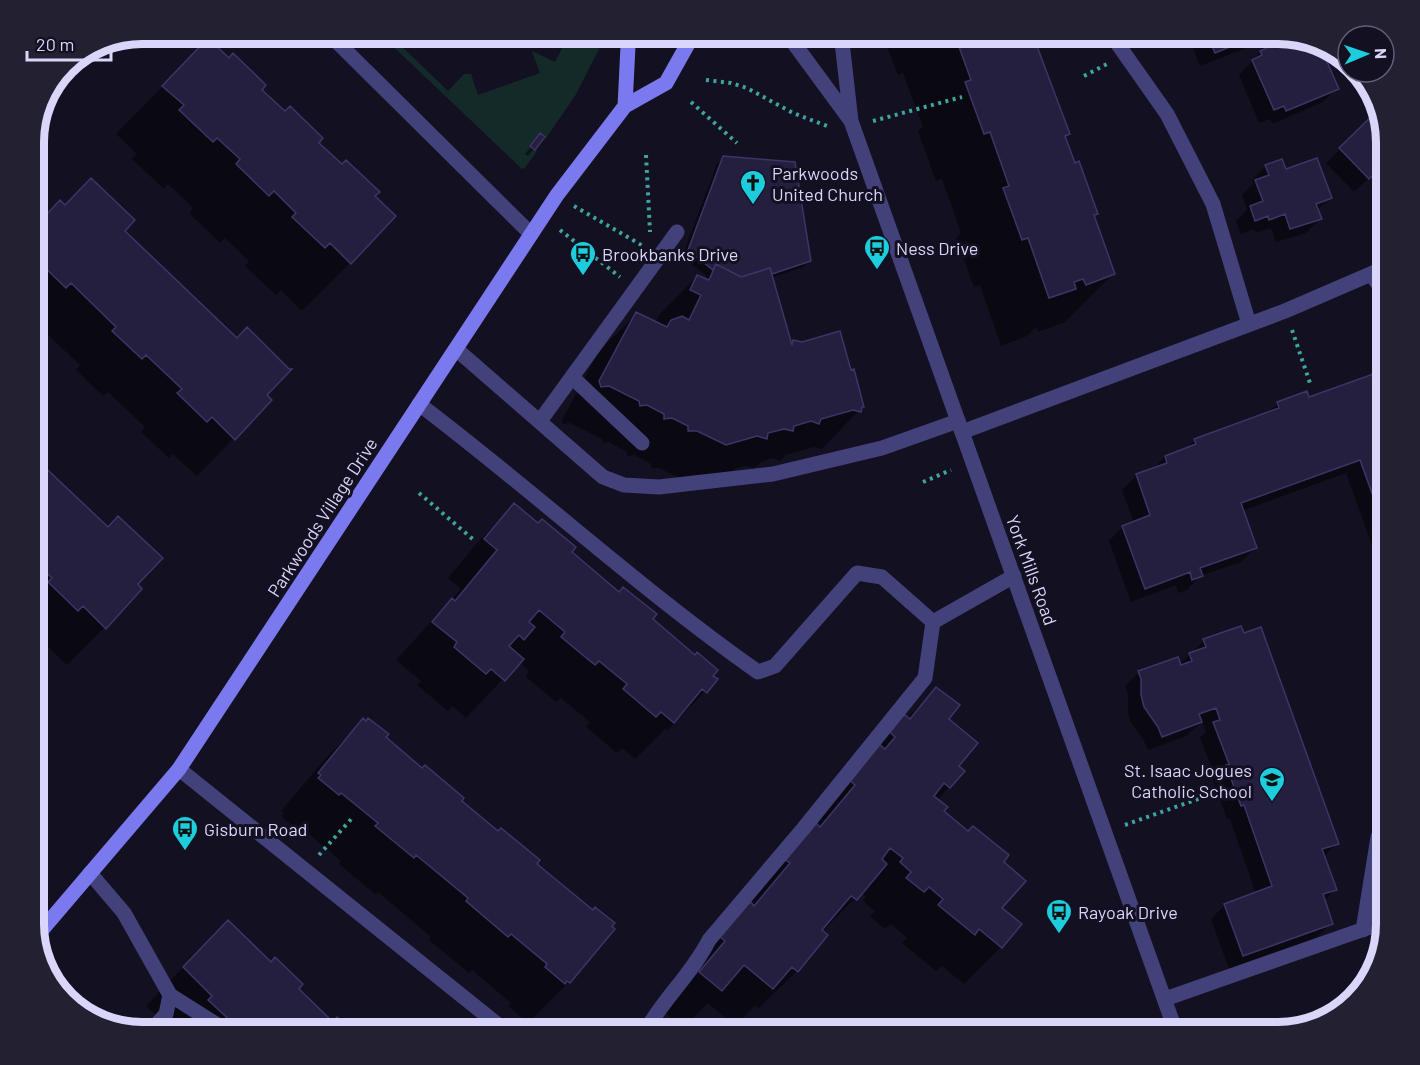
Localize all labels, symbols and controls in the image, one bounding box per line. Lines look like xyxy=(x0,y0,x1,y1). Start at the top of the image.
scale bar xyxy=(27,24,111,62)
north arrow xyxy=(1336,24,1396,84)
text: 20 m xyxy=(36,33,74,55)
text: N xyxy=(1372,48,1391,59)
place label: Parkwoods United Church xyxy=(772,162,883,205)
church icon: Parkwoods United Church xyxy=(738,168,768,206)
bus stop icon: Ness Drive xyxy=(862,233,892,271)
place label: Ness Drive xyxy=(896,237,978,259)
bus stop icon: Brookbanks Drive xyxy=(568,239,598,277)
place label: Brookbanks Drive xyxy=(602,243,738,265)
street label: Parkwoods Village Drive xyxy=(262,433,382,601)
street label: York Mills Road xyxy=(1002,512,1062,628)
place label: St. Isaac Jogues Catholic School xyxy=(1124,759,1252,802)
school or university icon: St. Isaac Jogues Catholic School xyxy=(1257,765,1287,803)
bus stop icon: Gisburn Road xyxy=(170,814,200,852)
place label: Gisburn Road xyxy=(204,818,307,840)
bus stop icon: Rayoak Drive xyxy=(1044,897,1074,935)
place label: Rayoak Drive xyxy=(1078,901,1178,923)

